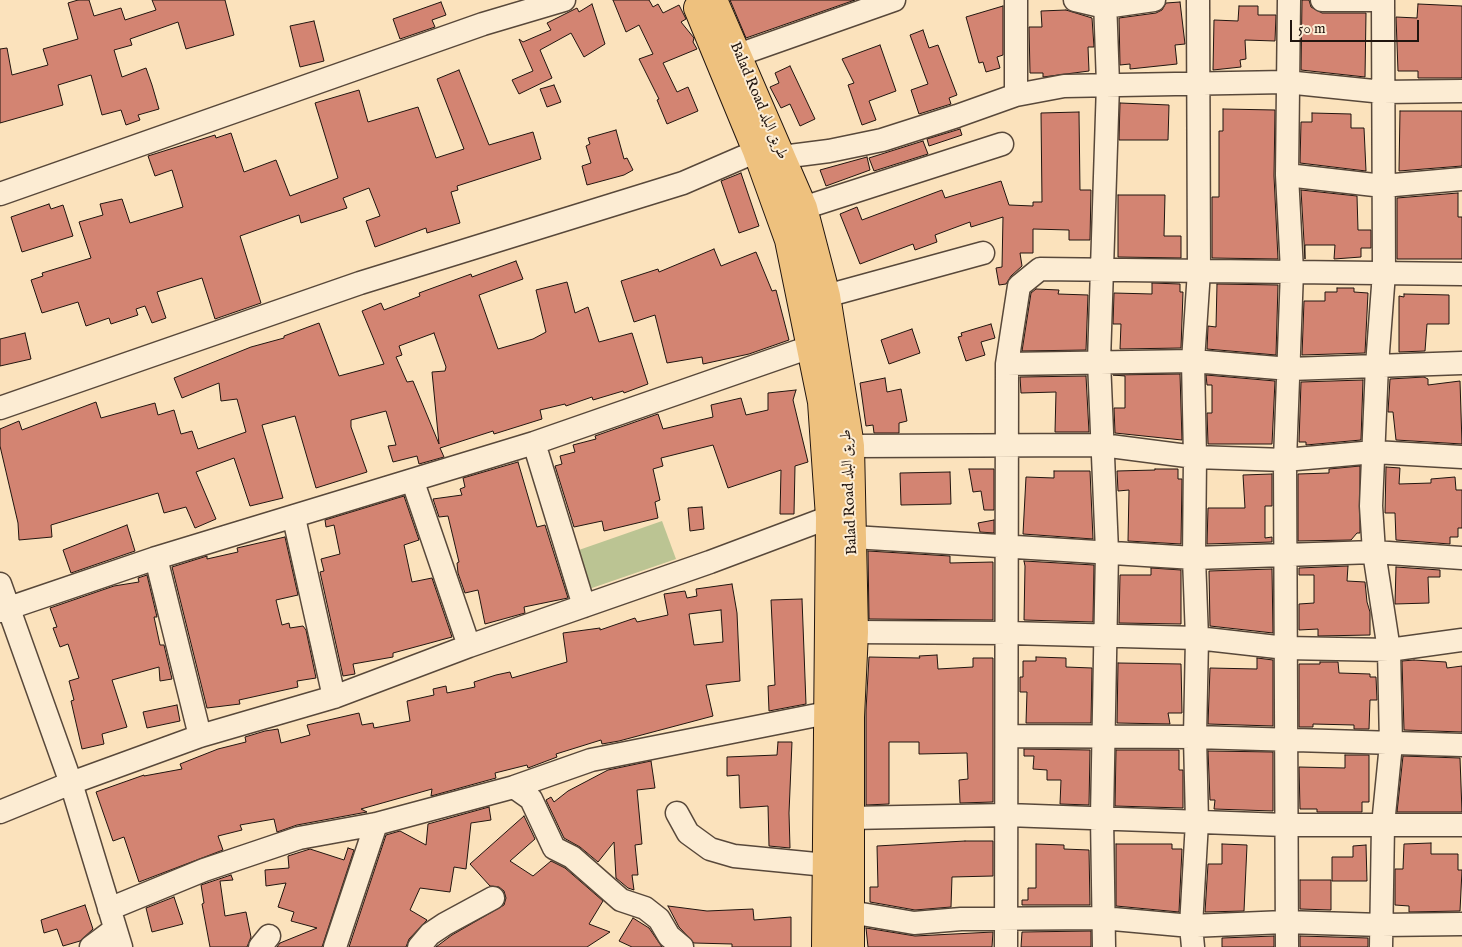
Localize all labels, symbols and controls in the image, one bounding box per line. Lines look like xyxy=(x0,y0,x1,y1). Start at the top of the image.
scale bar xyxy=(1292,10,1421,42)
text: 50 m xyxy=(1298,19,1326,38)
street label: Balad Road طريق البلد xyxy=(725,40,791,162)
street label: Balad Road طريق البلد xyxy=(838,429,862,555)

